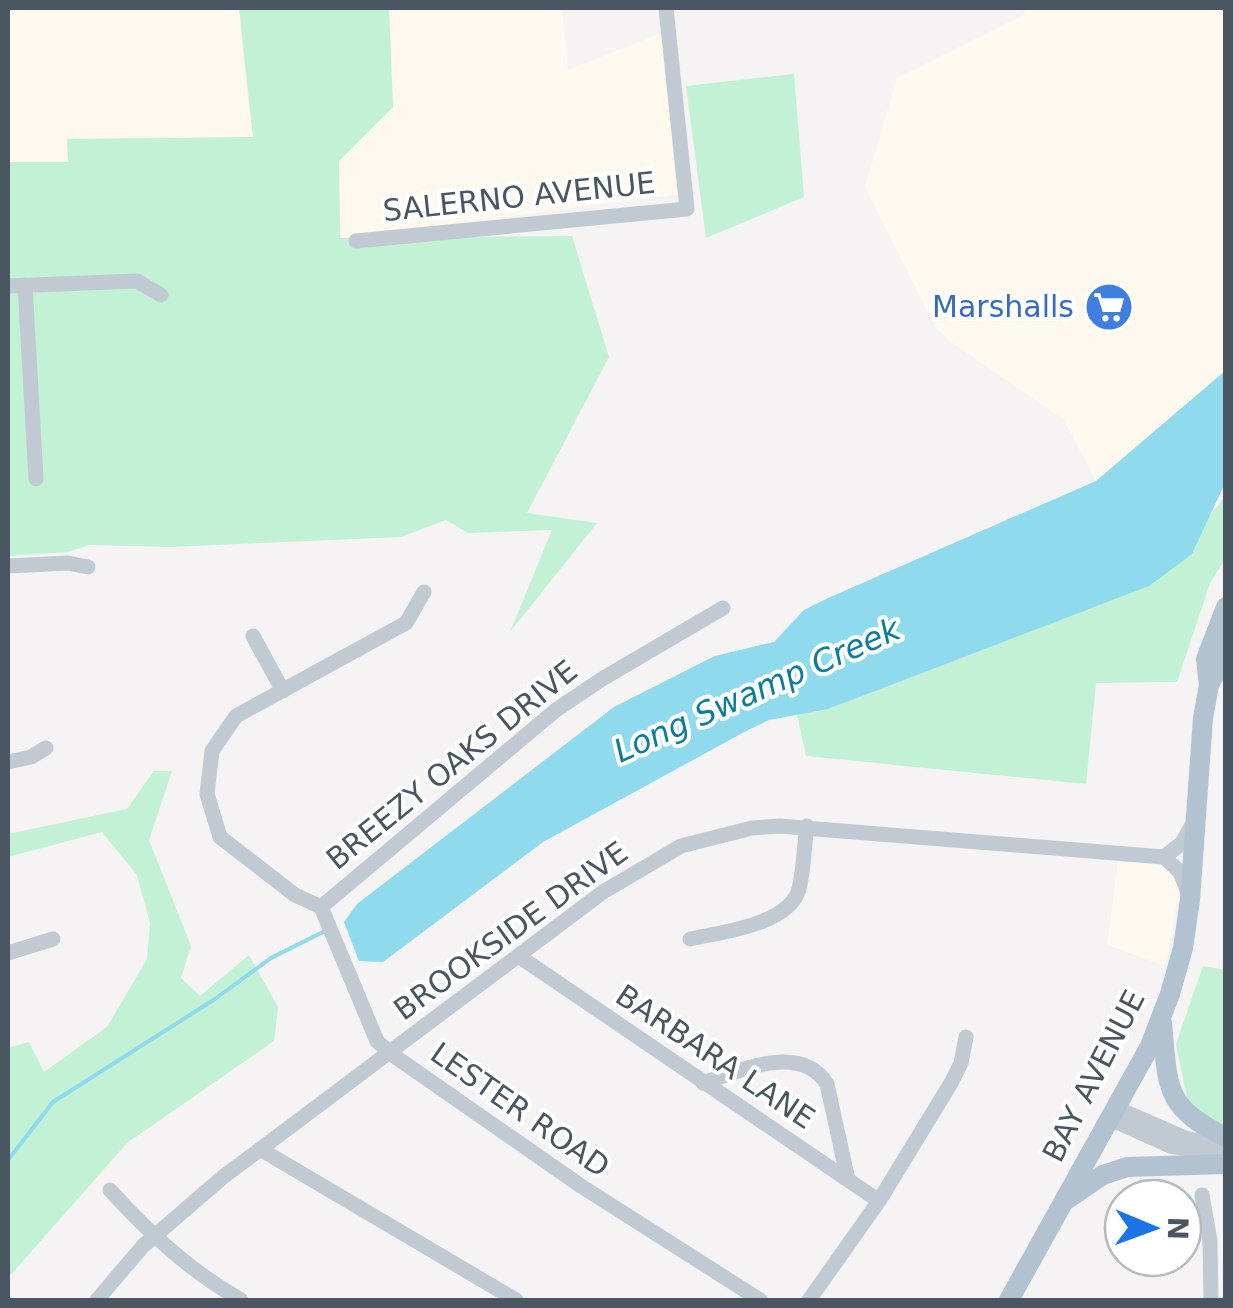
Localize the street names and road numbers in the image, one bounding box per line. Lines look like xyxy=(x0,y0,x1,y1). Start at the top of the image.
street label: SALERNO AVENUE xyxy=(381,165,657,228)
street label: BREEZY OAKS DRIVE xyxy=(319,653,584,876)
street label: BROOKSIDE DRIVE xyxy=(387,834,634,1027)
street label: BARBARA LANE xyxy=(609,977,821,1136)
street label: BAY AVENUE xyxy=(1035,984,1152,1168)
street label: LESTER ROAD xyxy=(424,1035,616,1184)

